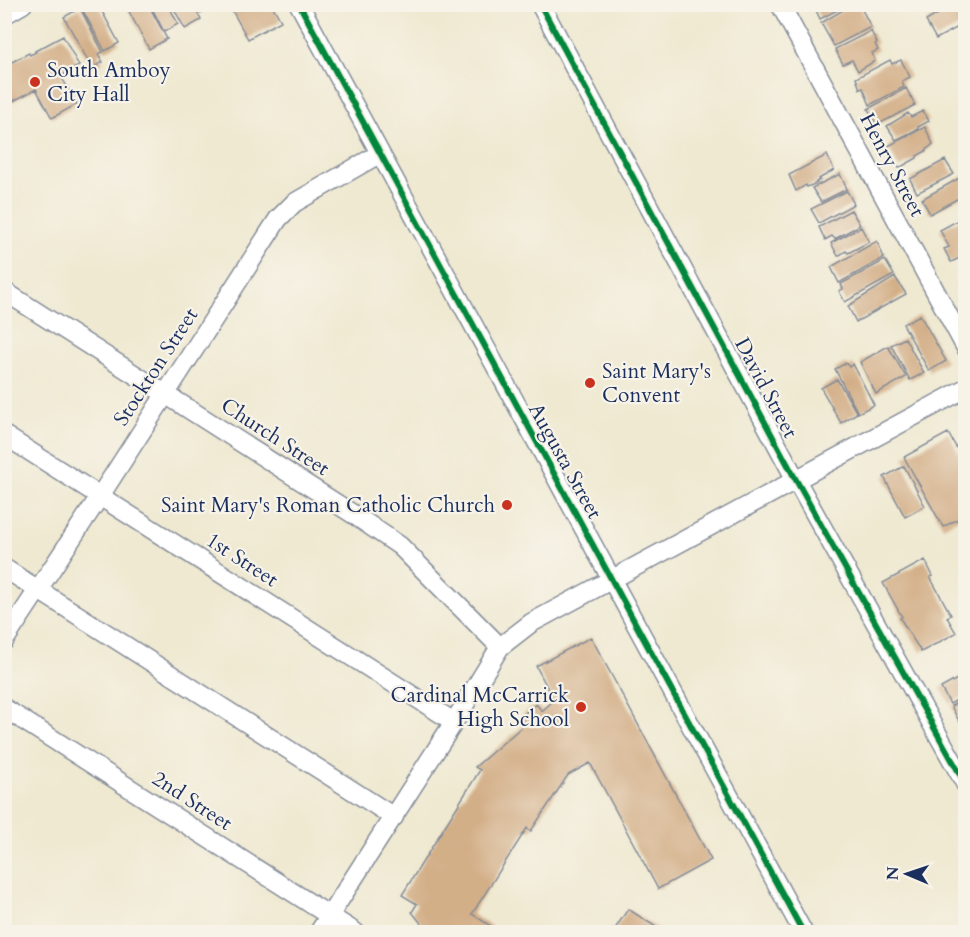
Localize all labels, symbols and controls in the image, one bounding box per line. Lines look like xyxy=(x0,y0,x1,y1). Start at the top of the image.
place label: South Amboy City Hall xyxy=(47,56,171,109)
marker: South Amboy City Hall xyxy=(28,75,42,89)
street label: Henry Street xyxy=(852,108,932,222)
street label: Stockton Street xyxy=(107,302,205,432)
street label: David Street xyxy=(727,333,805,444)
place label: Saint Mary's Convent xyxy=(602,357,711,410)
marker: Saint Mary's Convent xyxy=(583,376,597,390)
street label: Church Street xyxy=(215,391,335,483)
street label: Augusta Street xyxy=(521,398,609,525)
place label: Saint Mary's Roman Catholic Church xyxy=(161,491,495,520)
marker: Saint Mary's Roman Catholic Church xyxy=(500,498,514,512)
street label: 1st Street xyxy=(200,526,284,594)
place label: Cardinal McCarrick High School xyxy=(391,681,570,734)
marker: Cardinal McCarrick High School xyxy=(574,700,588,714)
street label: 2nd Street xyxy=(146,764,238,838)
north arrow xyxy=(877,844,937,904)
text: N xyxy=(882,866,904,881)

